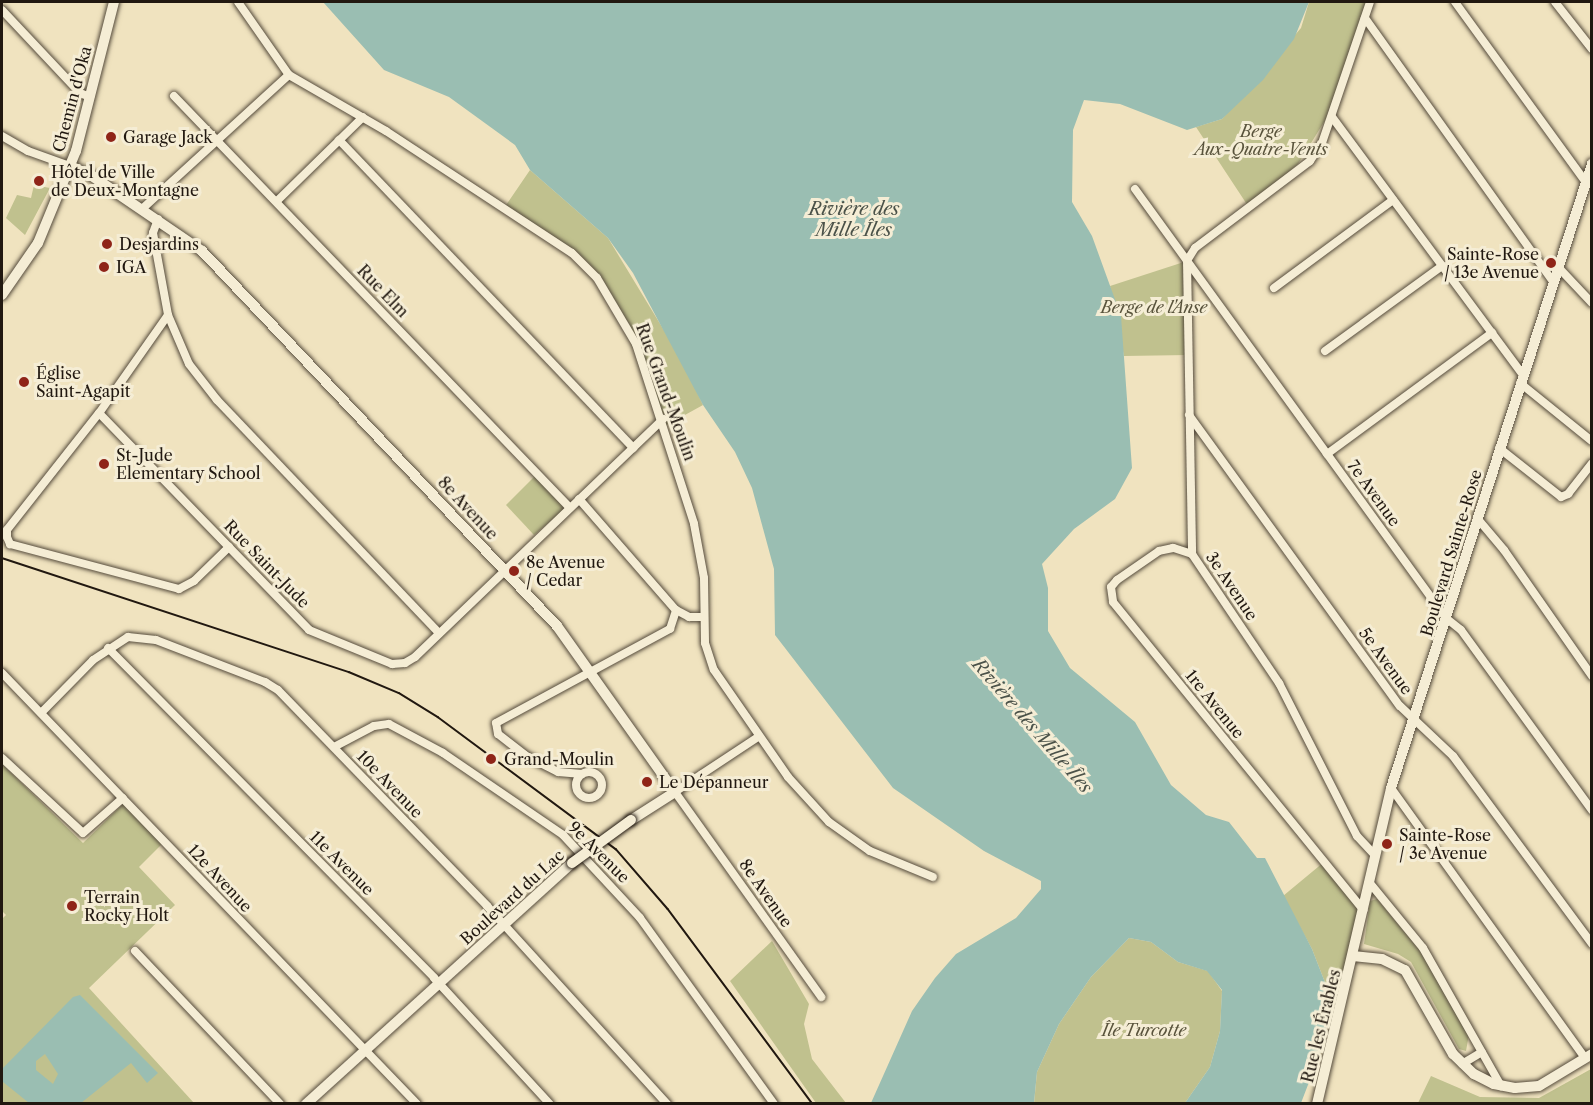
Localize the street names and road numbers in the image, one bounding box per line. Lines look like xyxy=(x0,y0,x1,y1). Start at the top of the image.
street label: Chemin d'Oka xyxy=(49,44,95,154)
street label: Rue Elm xyxy=(353,261,413,321)
street label: Rue Grand-Moulin xyxy=(632,321,700,463)
street label: 7e Avenue xyxy=(1343,456,1405,530)
street label: Boulevard Sainte-Rose xyxy=(1416,467,1486,639)
street label: 8e Avenue xyxy=(434,472,502,544)
street label: Rue Saint-Jude xyxy=(220,516,314,612)
street label: 3e Avenue xyxy=(1202,548,1262,624)
street label: 5e Avenue xyxy=(1355,623,1417,699)
street label: 1re Avenue xyxy=(1181,666,1249,742)
street label: 10e Avenue xyxy=(353,746,427,822)
street label: 9e Avenue xyxy=(564,817,634,887)
street label: 11e Avenue xyxy=(306,827,378,899)
street label: 12e Avenue xyxy=(184,840,256,916)
street label: Boulevard du Lac xyxy=(456,845,568,949)
street label: 8e Avenue xyxy=(735,855,797,931)
street label: Rue les Érables xyxy=(1298,967,1344,1085)

